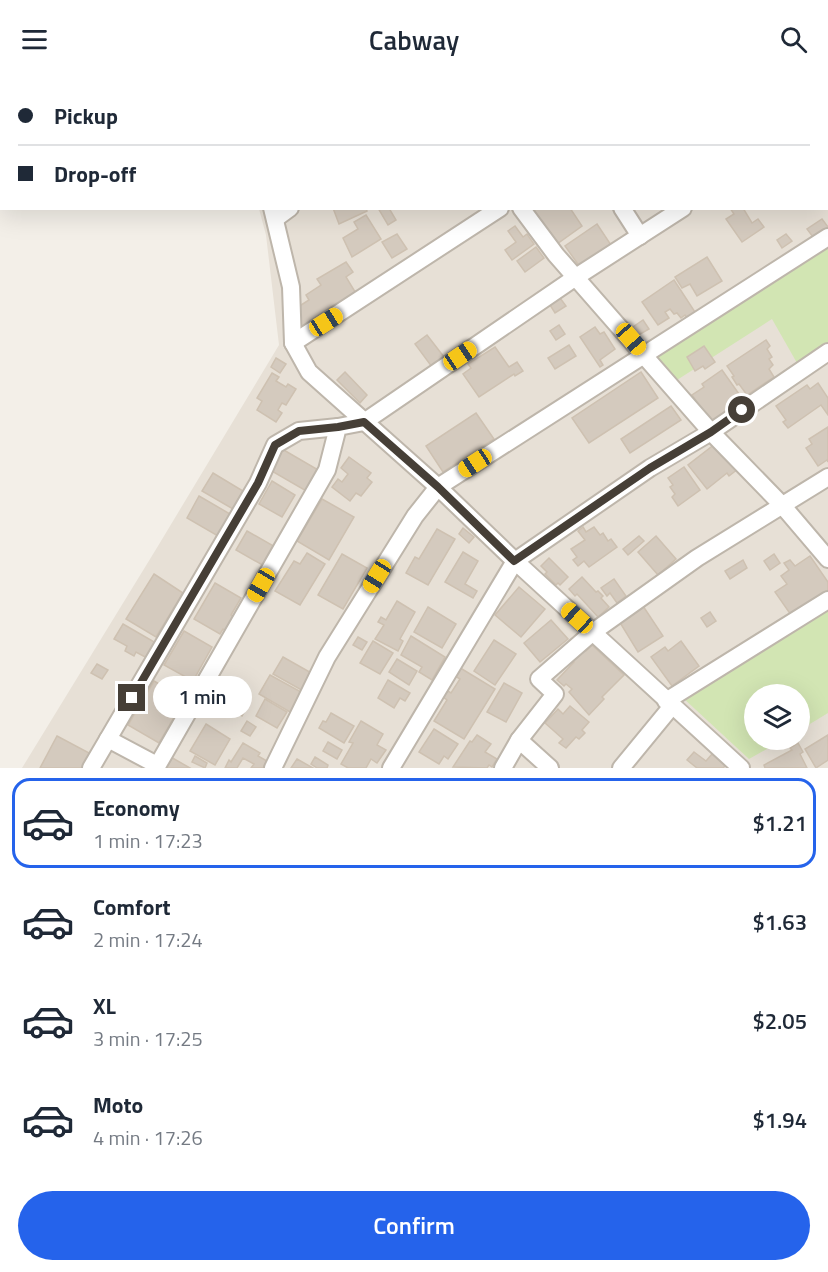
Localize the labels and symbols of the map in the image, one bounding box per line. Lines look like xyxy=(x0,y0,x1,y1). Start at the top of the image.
car xyxy=(306,305,346,339)
car xyxy=(612,320,650,358)
car xyxy=(440,338,480,374)
route start xyxy=(728,396,755,423)
car xyxy=(455,446,495,480)
car xyxy=(360,556,394,596)
car xyxy=(244,565,278,605)
car xyxy=(558,599,596,637)
callout: 1 min xyxy=(153,677,252,719)
route end xyxy=(118,684,145,711)

